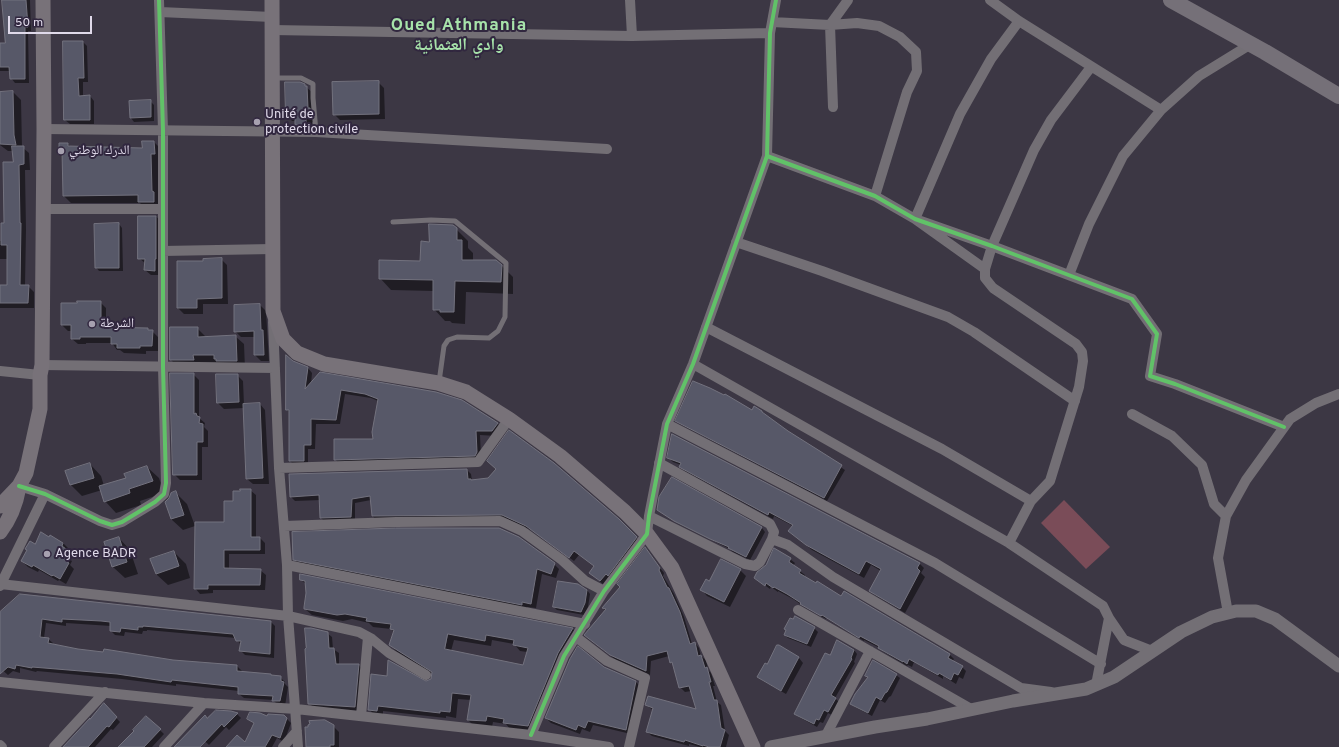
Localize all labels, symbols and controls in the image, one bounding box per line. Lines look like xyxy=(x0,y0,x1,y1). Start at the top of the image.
scale bar xyxy=(10,8,94,34)
text: 50 m xyxy=(15,15,43,31)
district label: Oued Athmania وادي العثمانية xyxy=(391,17,527,57)
place label: Unité de protection civile xyxy=(265,107,358,138)
marker: Unité de protection civile xyxy=(252,117,262,127)
place label: الدرك الوطني xyxy=(69,143,130,159)
marker: الدرك الوطني xyxy=(56,146,66,156)
place label: الشرطة xyxy=(100,316,134,332)
marker: الشرطة xyxy=(87,319,97,329)
place label: Agence BADR xyxy=(55,546,136,562)
marker: Agence BADR xyxy=(42,549,52,559)

